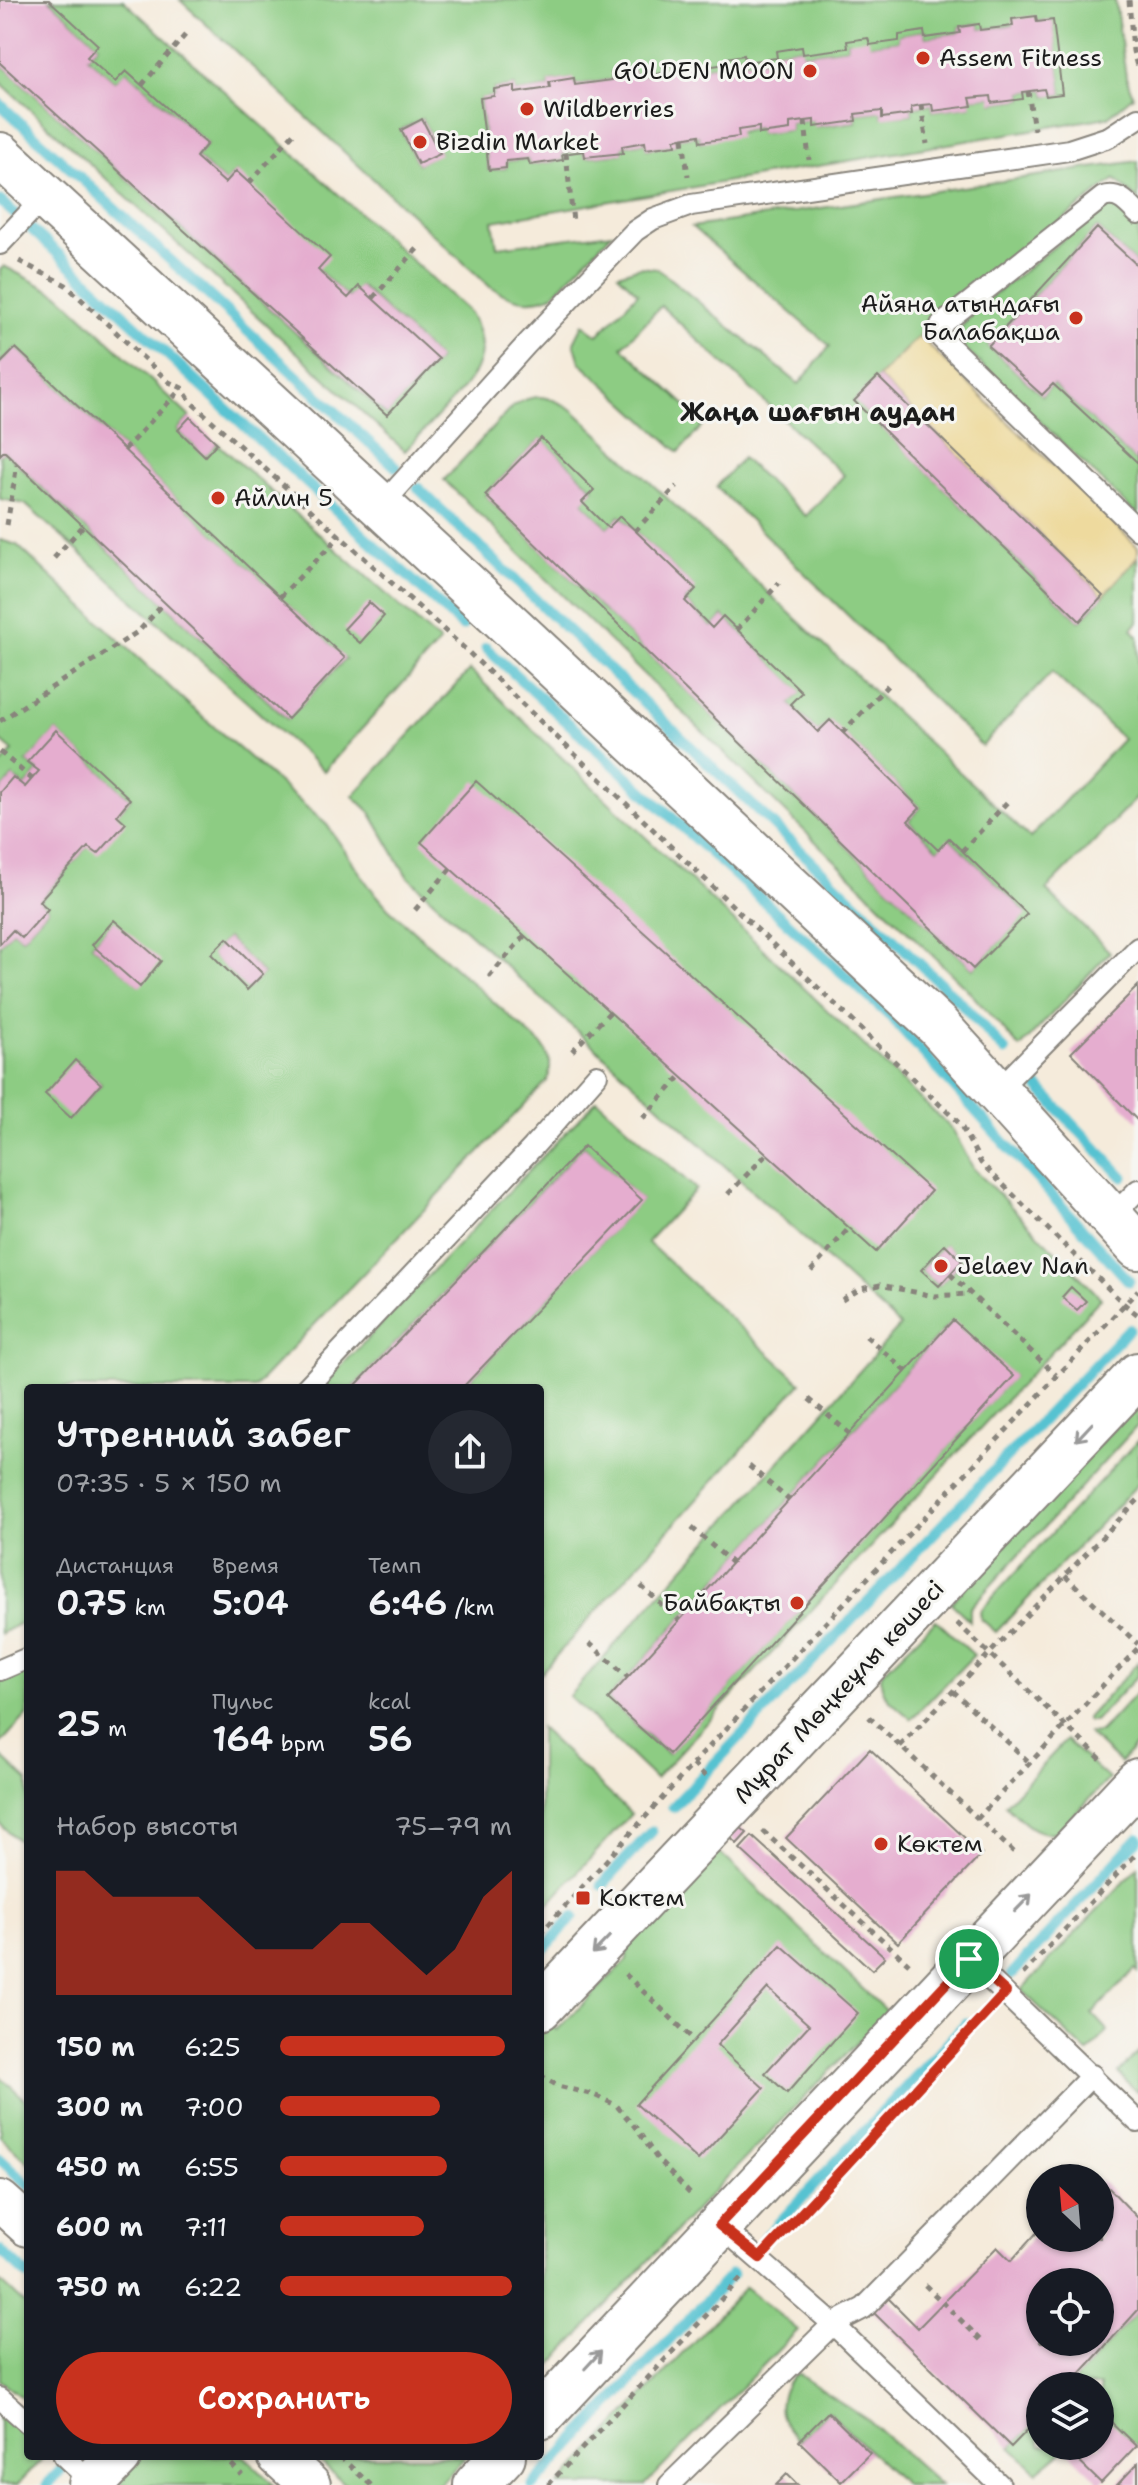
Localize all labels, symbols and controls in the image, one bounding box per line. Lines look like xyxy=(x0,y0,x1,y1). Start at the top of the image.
place label: Assem Fitness xyxy=(939,42,1102,74)
marker: Assem Fitness xyxy=(914,49,932,67)
place label: GOLDEN MOON xyxy=(613,55,794,87)
marker: GOLDEN MOON xyxy=(801,62,819,80)
place label: Wildberries xyxy=(543,93,675,125)
marker: Wildberries xyxy=(518,100,536,118)
place label: Bizdin Market xyxy=(436,126,599,158)
marker: Bizdin Market xyxy=(411,133,429,151)
place label: Айяна атындағы Балабақша xyxy=(861,288,1060,348)
marker: Айяна атындағы Балабақша xyxy=(1067,309,1085,327)
district label: Жаңа шағын аудан xyxy=(680,394,956,429)
place label: Айлин 5 xyxy=(234,482,333,514)
marker: Айлин 5 xyxy=(209,489,227,507)
place label: Jelaev Nan xyxy=(957,1250,1089,1282)
marker: Jelaev Nan xyxy=(932,1257,950,1275)
text: Утренний забег xyxy=(56,1410,351,1459)
button: share xyxy=(428,1410,512,1494)
one-way arrow xyxy=(1075,1422,1094,1442)
text: 07:35 · 5 × 150 m xyxy=(56,1465,282,1500)
text: Дистанция xyxy=(56,1551,174,1580)
text: Время xyxy=(212,1551,279,1580)
text: Темп xyxy=(368,1551,421,1580)
street label: Мұрат Мөңкеұлы көшесі xyxy=(727,1573,951,1811)
text: 0.75 xyxy=(56,1580,127,1626)
text: 5:04 xyxy=(212,1580,289,1626)
text: 6:46 xyxy=(368,1580,448,1626)
place label: Байбақты xyxy=(663,1587,781,1619)
text: km xyxy=(127,1593,166,1622)
text: /km xyxy=(448,1593,494,1622)
marker: Байбақты xyxy=(788,1594,806,1612)
text: Пульс xyxy=(212,1687,274,1716)
text: kcal xyxy=(368,1687,411,1716)
text: 25 xyxy=(56,1701,101,1747)
text: m xyxy=(101,1714,127,1743)
text: 164 xyxy=(212,1716,273,1762)
text: 56 xyxy=(368,1716,413,1762)
text: bpm xyxy=(273,1729,325,1758)
text: Набор высоты xyxy=(56,1808,238,1843)
text: 75–79 m xyxy=(394,1808,512,1843)
place label: Көктем xyxy=(897,1828,983,1860)
marker: Көктем xyxy=(872,1835,890,1853)
place label: Коктем xyxy=(599,1882,684,1914)
marker: Коктем xyxy=(574,1889,592,1907)
one-way arrow xyxy=(1013,1893,1032,1913)
pin xyxy=(935,1925,1003,1993)
one-way arrow xyxy=(591,1935,610,1955)
icon: arrive xyxy=(947,1937,991,1981)
text: 150 m xyxy=(56,2029,135,2064)
text: 6:25 xyxy=(184,2029,241,2064)
text: 300 m xyxy=(56,2089,143,2124)
text: 7:00 xyxy=(184,2089,244,2124)
text: 450 m xyxy=(56,2149,140,2184)
text: 6:55 xyxy=(184,2149,239,2184)
north arrow xyxy=(1026,2164,1114,2252)
map controls xyxy=(1026,2164,1114,2460)
text: 600 m xyxy=(56,2209,143,2244)
text: 7:11 xyxy=(184,2209,227,2244)
button: locate xyxy=(1026,2268,1114,2356)
text: 750 m xyxy=(56,2269,141,2304)
text: 6:22 xyxy=(184,2269,242,2304)
one-way arrow xyxy=(584,2350,603,2370)
button: Сохранить xyxy=(56,2352,512,2444)
button: layers xyxy=(1026,2372,1114,2460)

